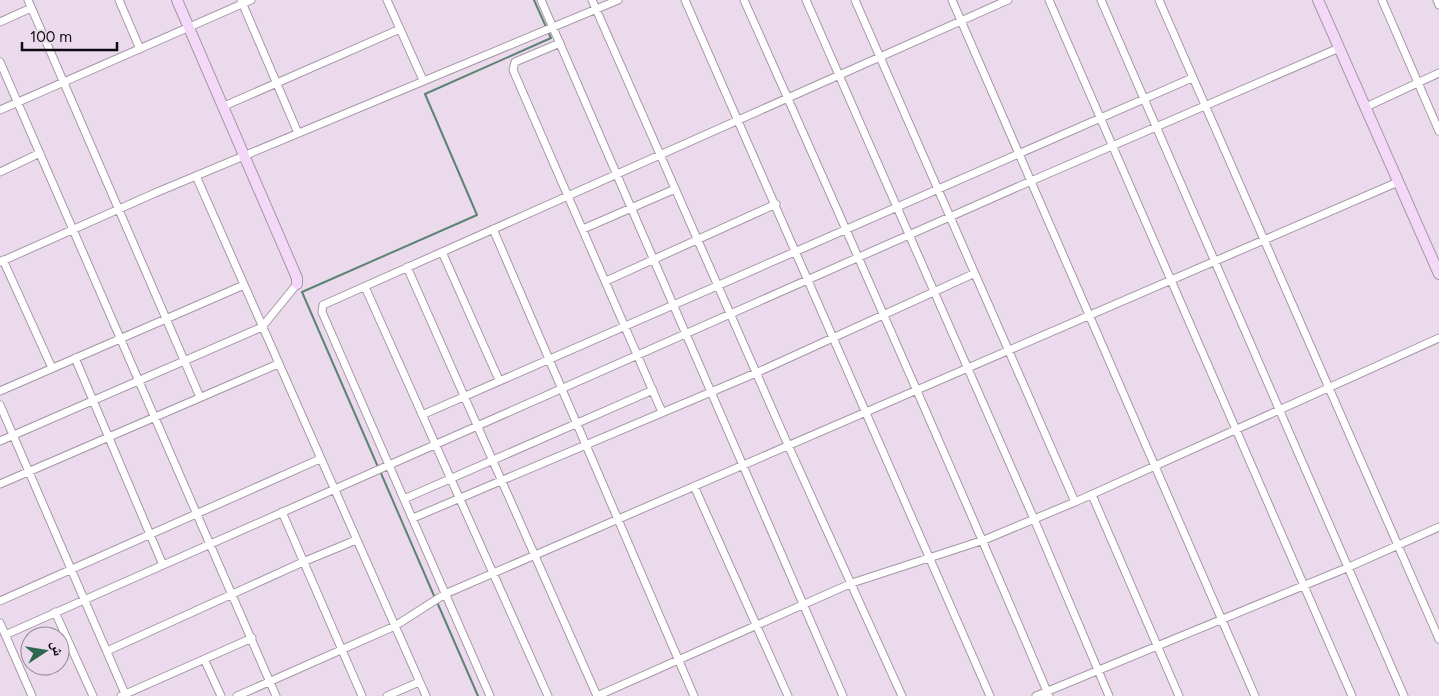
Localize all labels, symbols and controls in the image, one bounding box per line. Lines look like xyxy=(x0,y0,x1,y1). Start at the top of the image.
scale bar xyxy=(22,20,118,52)
text: 100 m xyxy=(30,28,72,46)
north arrow xyxy=(20,626,70,676)
text: ش xyxy=(47,639,67,658)

